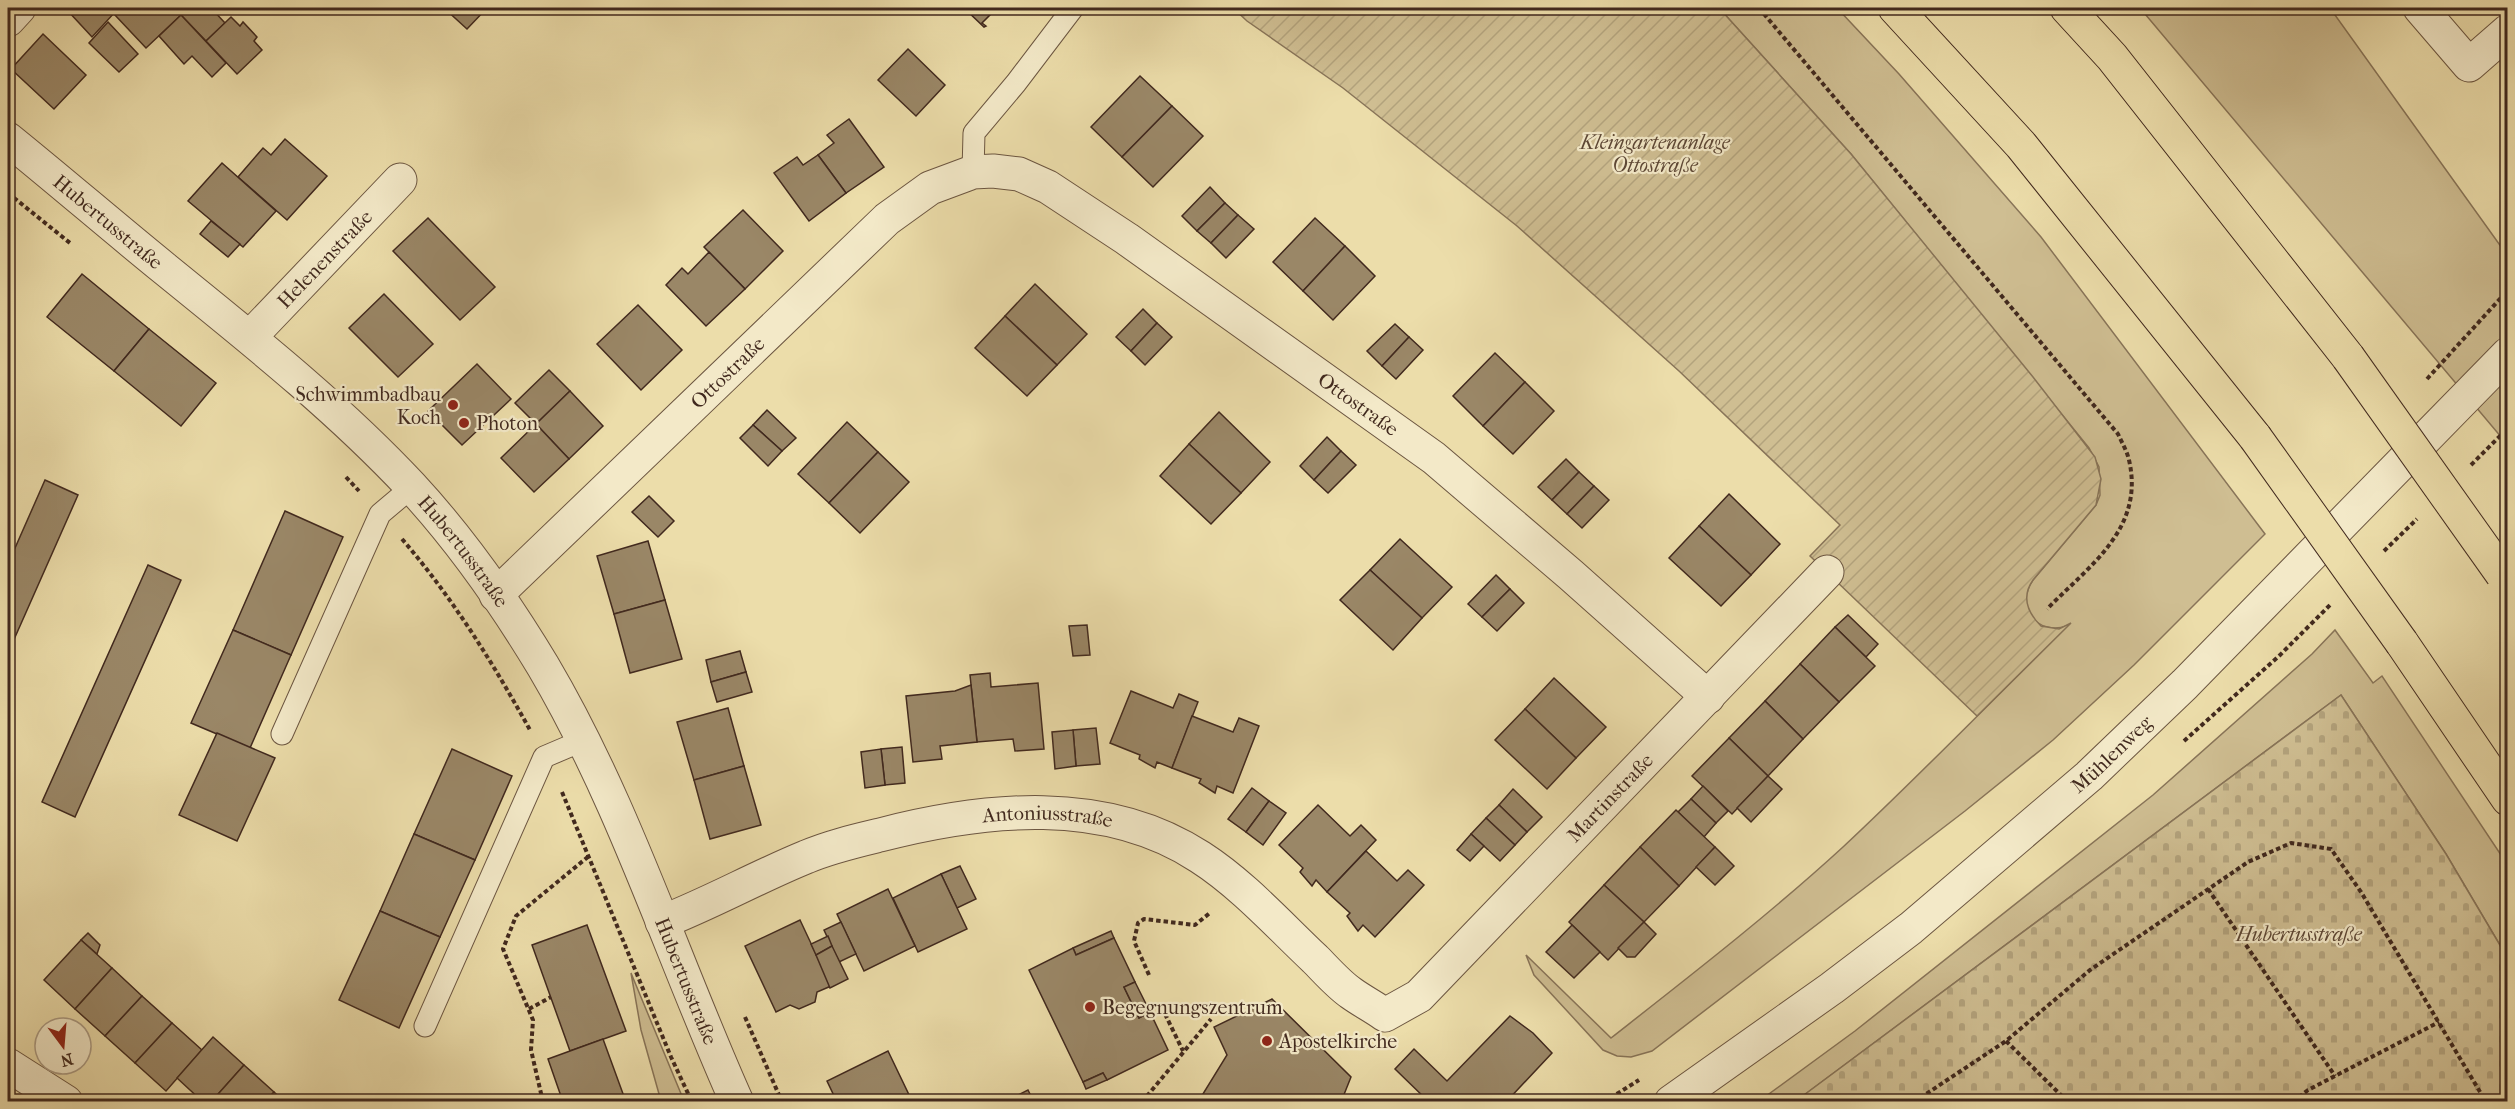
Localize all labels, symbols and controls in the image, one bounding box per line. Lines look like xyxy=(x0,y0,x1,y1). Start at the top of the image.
park label: Kleingartenanlage Ottostraße xyxy=(1578,131,1731,177)
street label: Hubertusstraße xyxy=(49,170,167,274)
street label: Helenenstraße xyxy=(272,205,377,313)
street label: Ottostraße xyxy=(686,332,769,413)
street label: Ottostraße xyxy=(1314,367,1403,441)
place label: Schwimmbadbau Koch xyxy=(296,383,442,429)
marker: Schwimmbadbau Koch xyxy=(446,398,460,412)
place label: Photon xyxy=(476,412,538,435)
marker: Photon xyxy=(457,416,471,430)
street label: Hubertusstraße xyxy=(413,491,514,612)
street label: Mühlenweg xyxy=(2067,710,2157,798)
street label: Martinstraße xyxy=(1562,748,1658,847)
street label: Antoniusstraße xyxy=(980,801,1115,832)
street label: Hubertusstraße xyxy=(650,914,722,1048)
park label: Hubertusstraße xyxy=(2235,923,2363,946)
place label: Begegnungszentrum xyxy=(1102,996,1283,1019)
marker: Begegnungszentrum xyxy=(1083,1000,1097,1014)
north arrow xyxy=(33,1016,93,1076)
place label: Apostelkirche xyxy=(1278,1030,1397,1053)
marker: Apostelkirche xyxy=(1260,1034,1274,1048)
text: N xyxy=(58,1049,75,1071)

